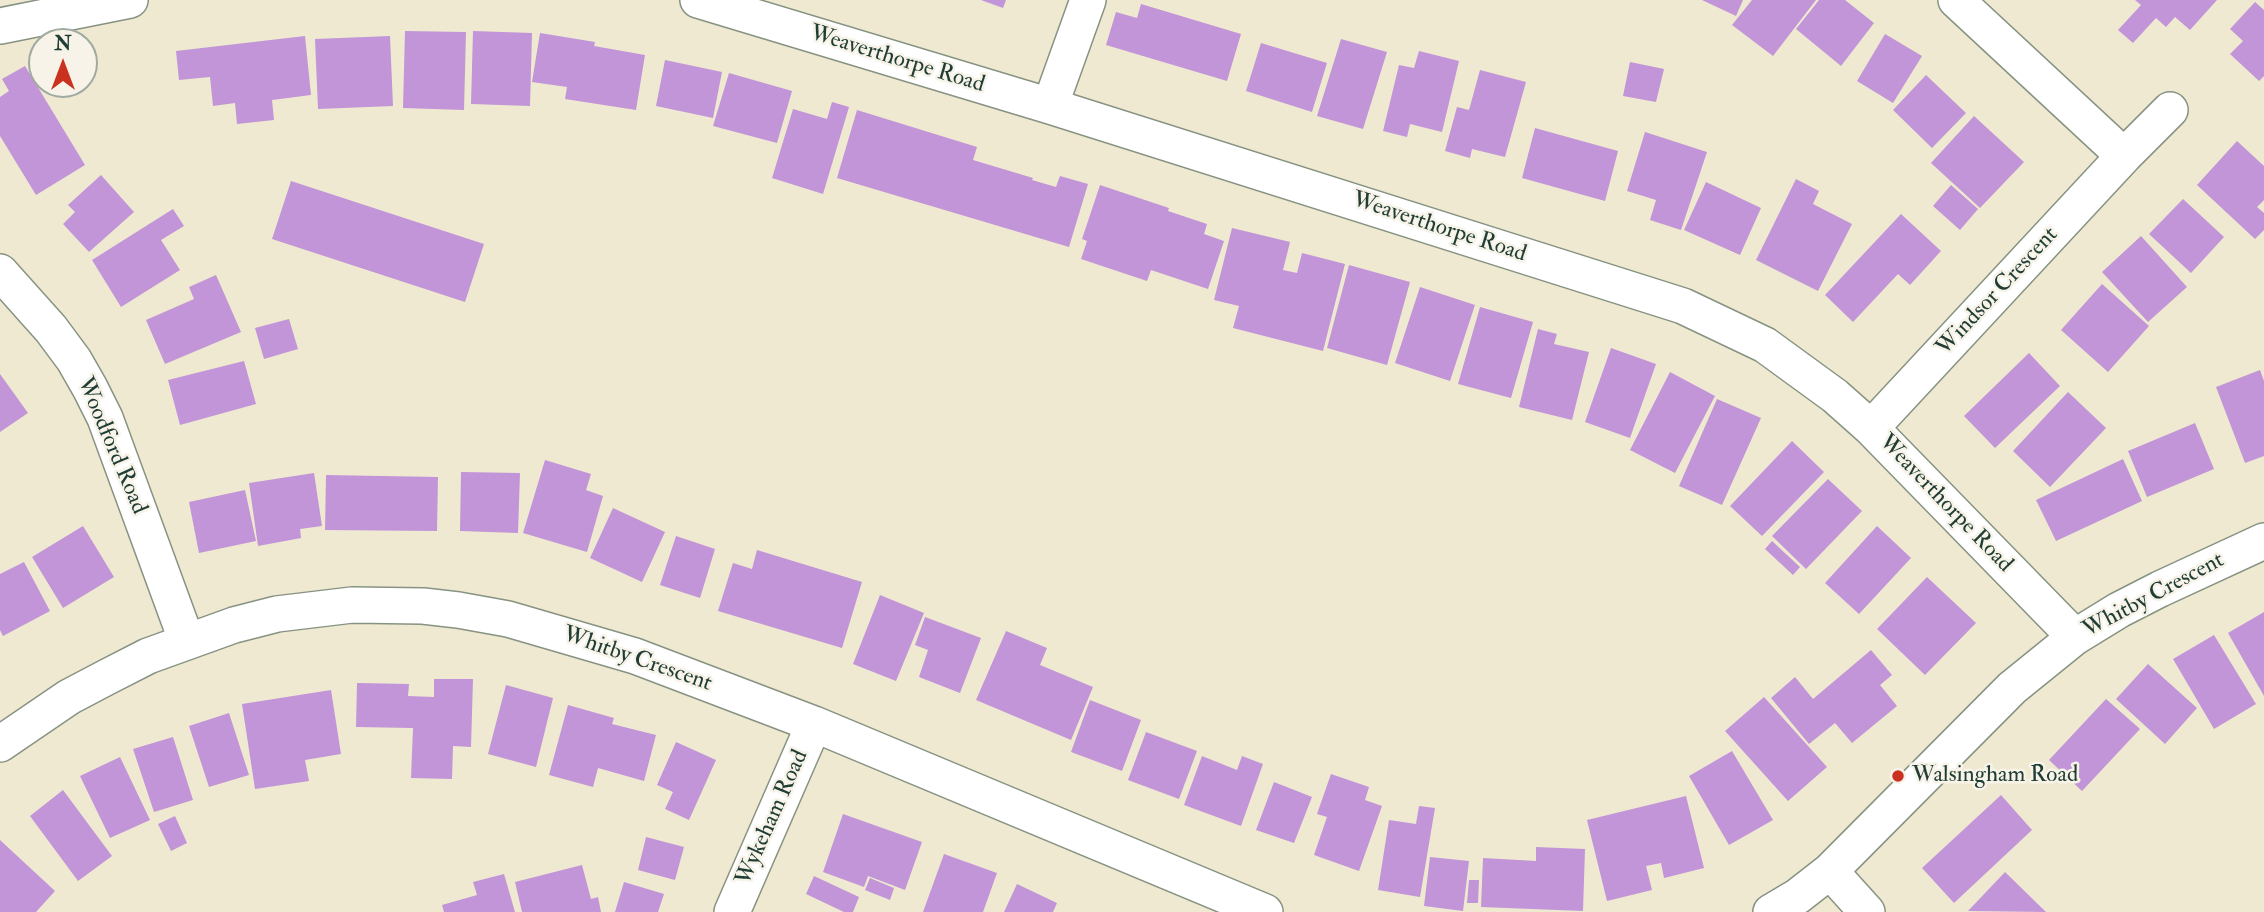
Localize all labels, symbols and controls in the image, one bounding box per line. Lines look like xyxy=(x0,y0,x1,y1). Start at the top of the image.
street label: Weaverthorpe Road xyxy=(806,20,988,100)
north arrow xyxy=(28,28,98,98)
text: N xyxy=(54,32,72,56)
street label: Weaverthorpe Road xyxy=(1349,187,1529,269)
street label: Windsor Crescent xyxy=(1931,222,2065,362)
street label: Woodford Road xyxy=(70,373,152,519)
street label: Weaverthorpe Road xyxy=(1872,429,2018,579)
street label: Whitby Crescent xyxy=(2079,547,2229,645)
street label: Whitby Crescent xyxy=(559,622,715,698)
street label: Wykeham Road xyxy=(731,746,815,890)
place label: Walsingham Road xyxy=(1912,762,2078,790)
marker: Walsingham Road xyxy=(1890,768,1906,784)

